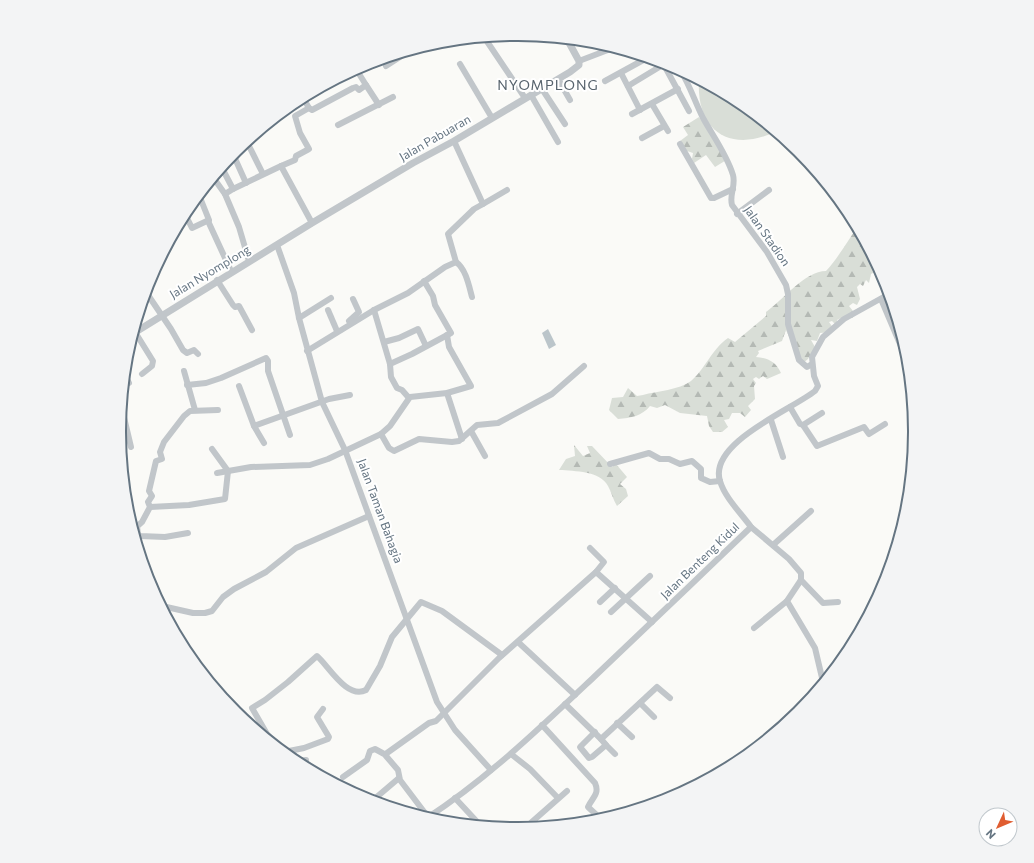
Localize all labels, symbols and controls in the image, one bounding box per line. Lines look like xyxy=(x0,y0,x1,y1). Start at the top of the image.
district label: NYOMPLONG xyxy=(497,76,599,93)
street label: Jalan Pabuaran xyxy=(396,111,473,164)
street label: Jalan Stadion xyxy=(741,203,794,269)
street label: Jalan Nyomplong xyxy=(167,241,253,302)
street label: Jalan Taman Bahagia xyxy=(355,456,406,565)
street label: Jalan Benteng Kidul xyxy=(657,519,742,602)
north arrow xyxy=(978,807,1018,847)
text: N xyxy=(983,827,998,842)

